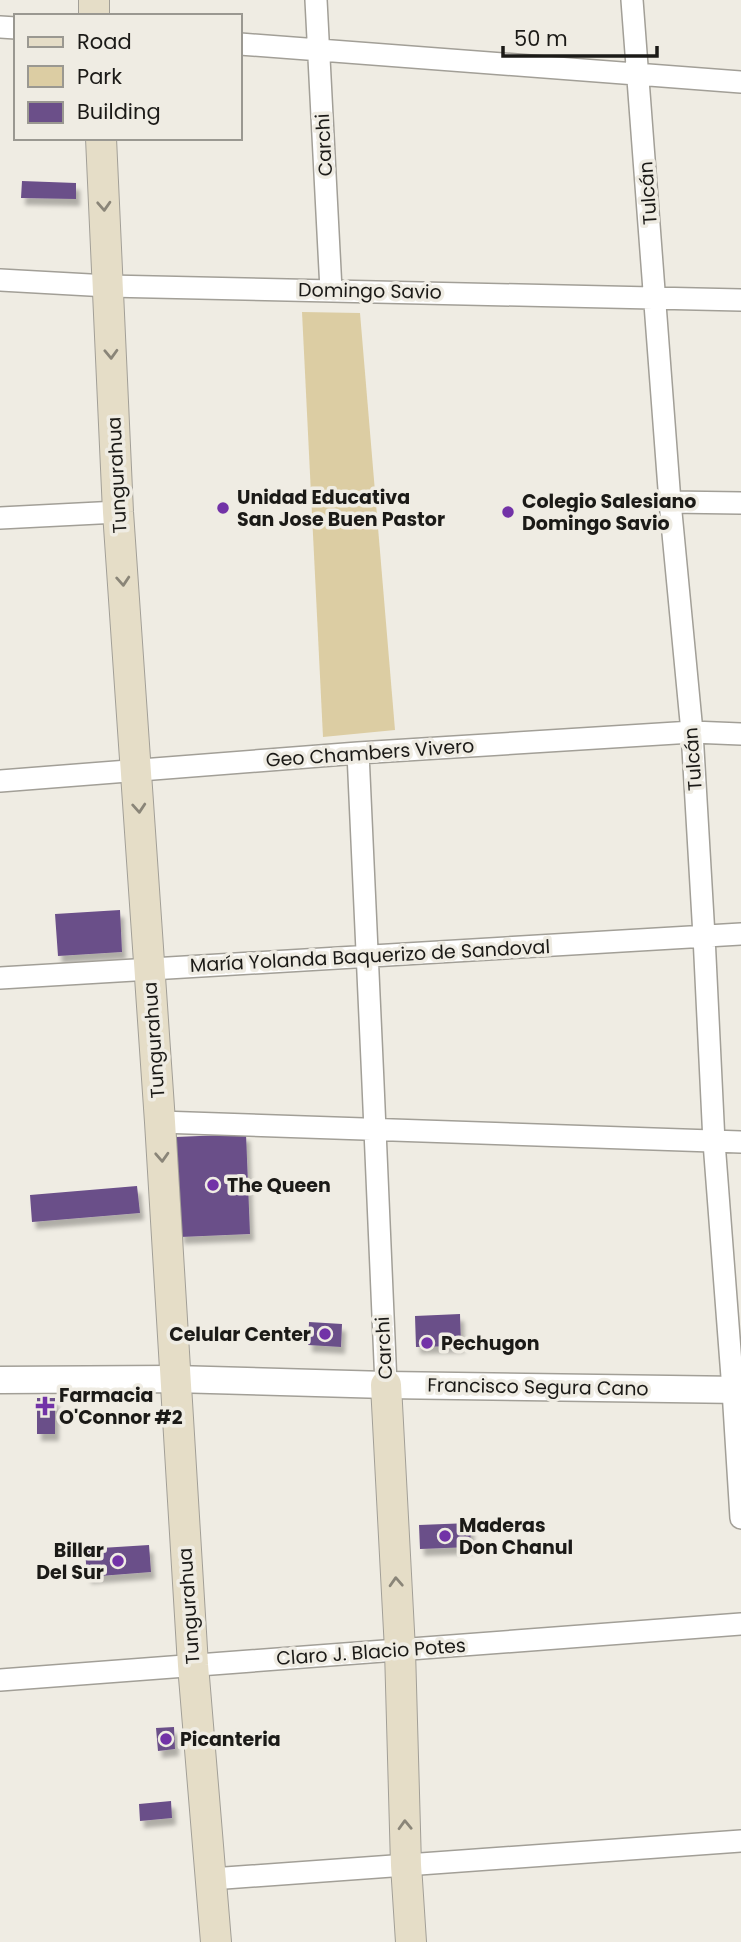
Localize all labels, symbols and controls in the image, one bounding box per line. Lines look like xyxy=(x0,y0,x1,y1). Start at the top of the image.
legend xyxy=(14,14,242,140)
scale bar xyxy=(503,14,657,58)
text: 50 m xyxy=(514,24,568,53)
text: Road xyxy=(77,27,132,56)
text: Park xyxy=(77,62,122,91)
text: Building xyxy=(77,97,161,126)
street label: Carchi xyxy=(309,113,339,177)
street label: Tulcán xyxy=(632,160,664,226)
one-way arrow xyxy=(97,201,112,212)
street label: Domingo Savio xyxy=(298,276,442,306)
one-way arrow xyxy=(104,348,119,359)
street label: Tungurahua xyxy=(100,416,134,534)
place label: Unidad Educativa San Jose Buen Pastor xyxy=(237,484,445,533)
place label: Colegio Salesiano Domingo Savio xyxy=(522,488,696,537)
marker: Unidad Educativa San Jose Buen Pastor xyxy=(215,500,231,516)
marker: Colegio Salesiano Domingo Savio xyxy=(500,504,516,520)
one-way arrow xyxy=(115,576,130,587)
street label: Tulcán xyxy=(677,726,709,792)
street label: Geo Chambers Vivero xyxy=(265,732,475,774)
one-way arrow xyxy=(131,803,146,814)
street label: María Yolanda Baquerizo de Sandoval xyxy=(189,933,551,979)
street label: Tungurahua xyxy=(136,981,172,1099)
one-way arrow xyxy=(154,1152,169,1163)
place label: The Queen xyxy=(227,1172,331,1199)
marker: The Queen xyxy=(205,1177,221,1193)
street label: Carchi xyxy=(369,1316,399,1380)
place label: Celular Center xyxy=(169,1321,311,1348)
marker: Celular Center xyxy=(317,1326,333,1342)
place label: Pechugon xyxy=(441,1330,539,1357)
marker: Pechugon xyxy=(419,1335,435,1351)
street label: Francisco Segura Cano xyxy=(427,1372,649,1402)
place label: Farmacia O'Connor #2 xyxy=(59,1382,183,1431)
marker: Farmacia O'Connor #2 xyxy=(37,1398,53,1414)
place label: Maderas Don Chanul xyxy=(459,1512,573,1561)
marker: Maderas Don Chanul xyxy=(437,1528,453,1544)
place label: Billar Del Sur xyxy=(36,1537,104,1586)
street label: Tungurahua xyxy=(171,1547,207,1665)
marker: Billar Del Sur xyxy=(110,1553,126,1569)
one-way arrow xyxy=(389,1576,404,1587)
street label: Claro J. Blacio Potes xyxy=(275,1632,467,1672)
place label: Picanteria xyxy=(180,1726,281,1753)
marker: Picanteria xyxy=(158,1731,174,1747)
one-way arrow xyxy=(397,1819,413,1830)

